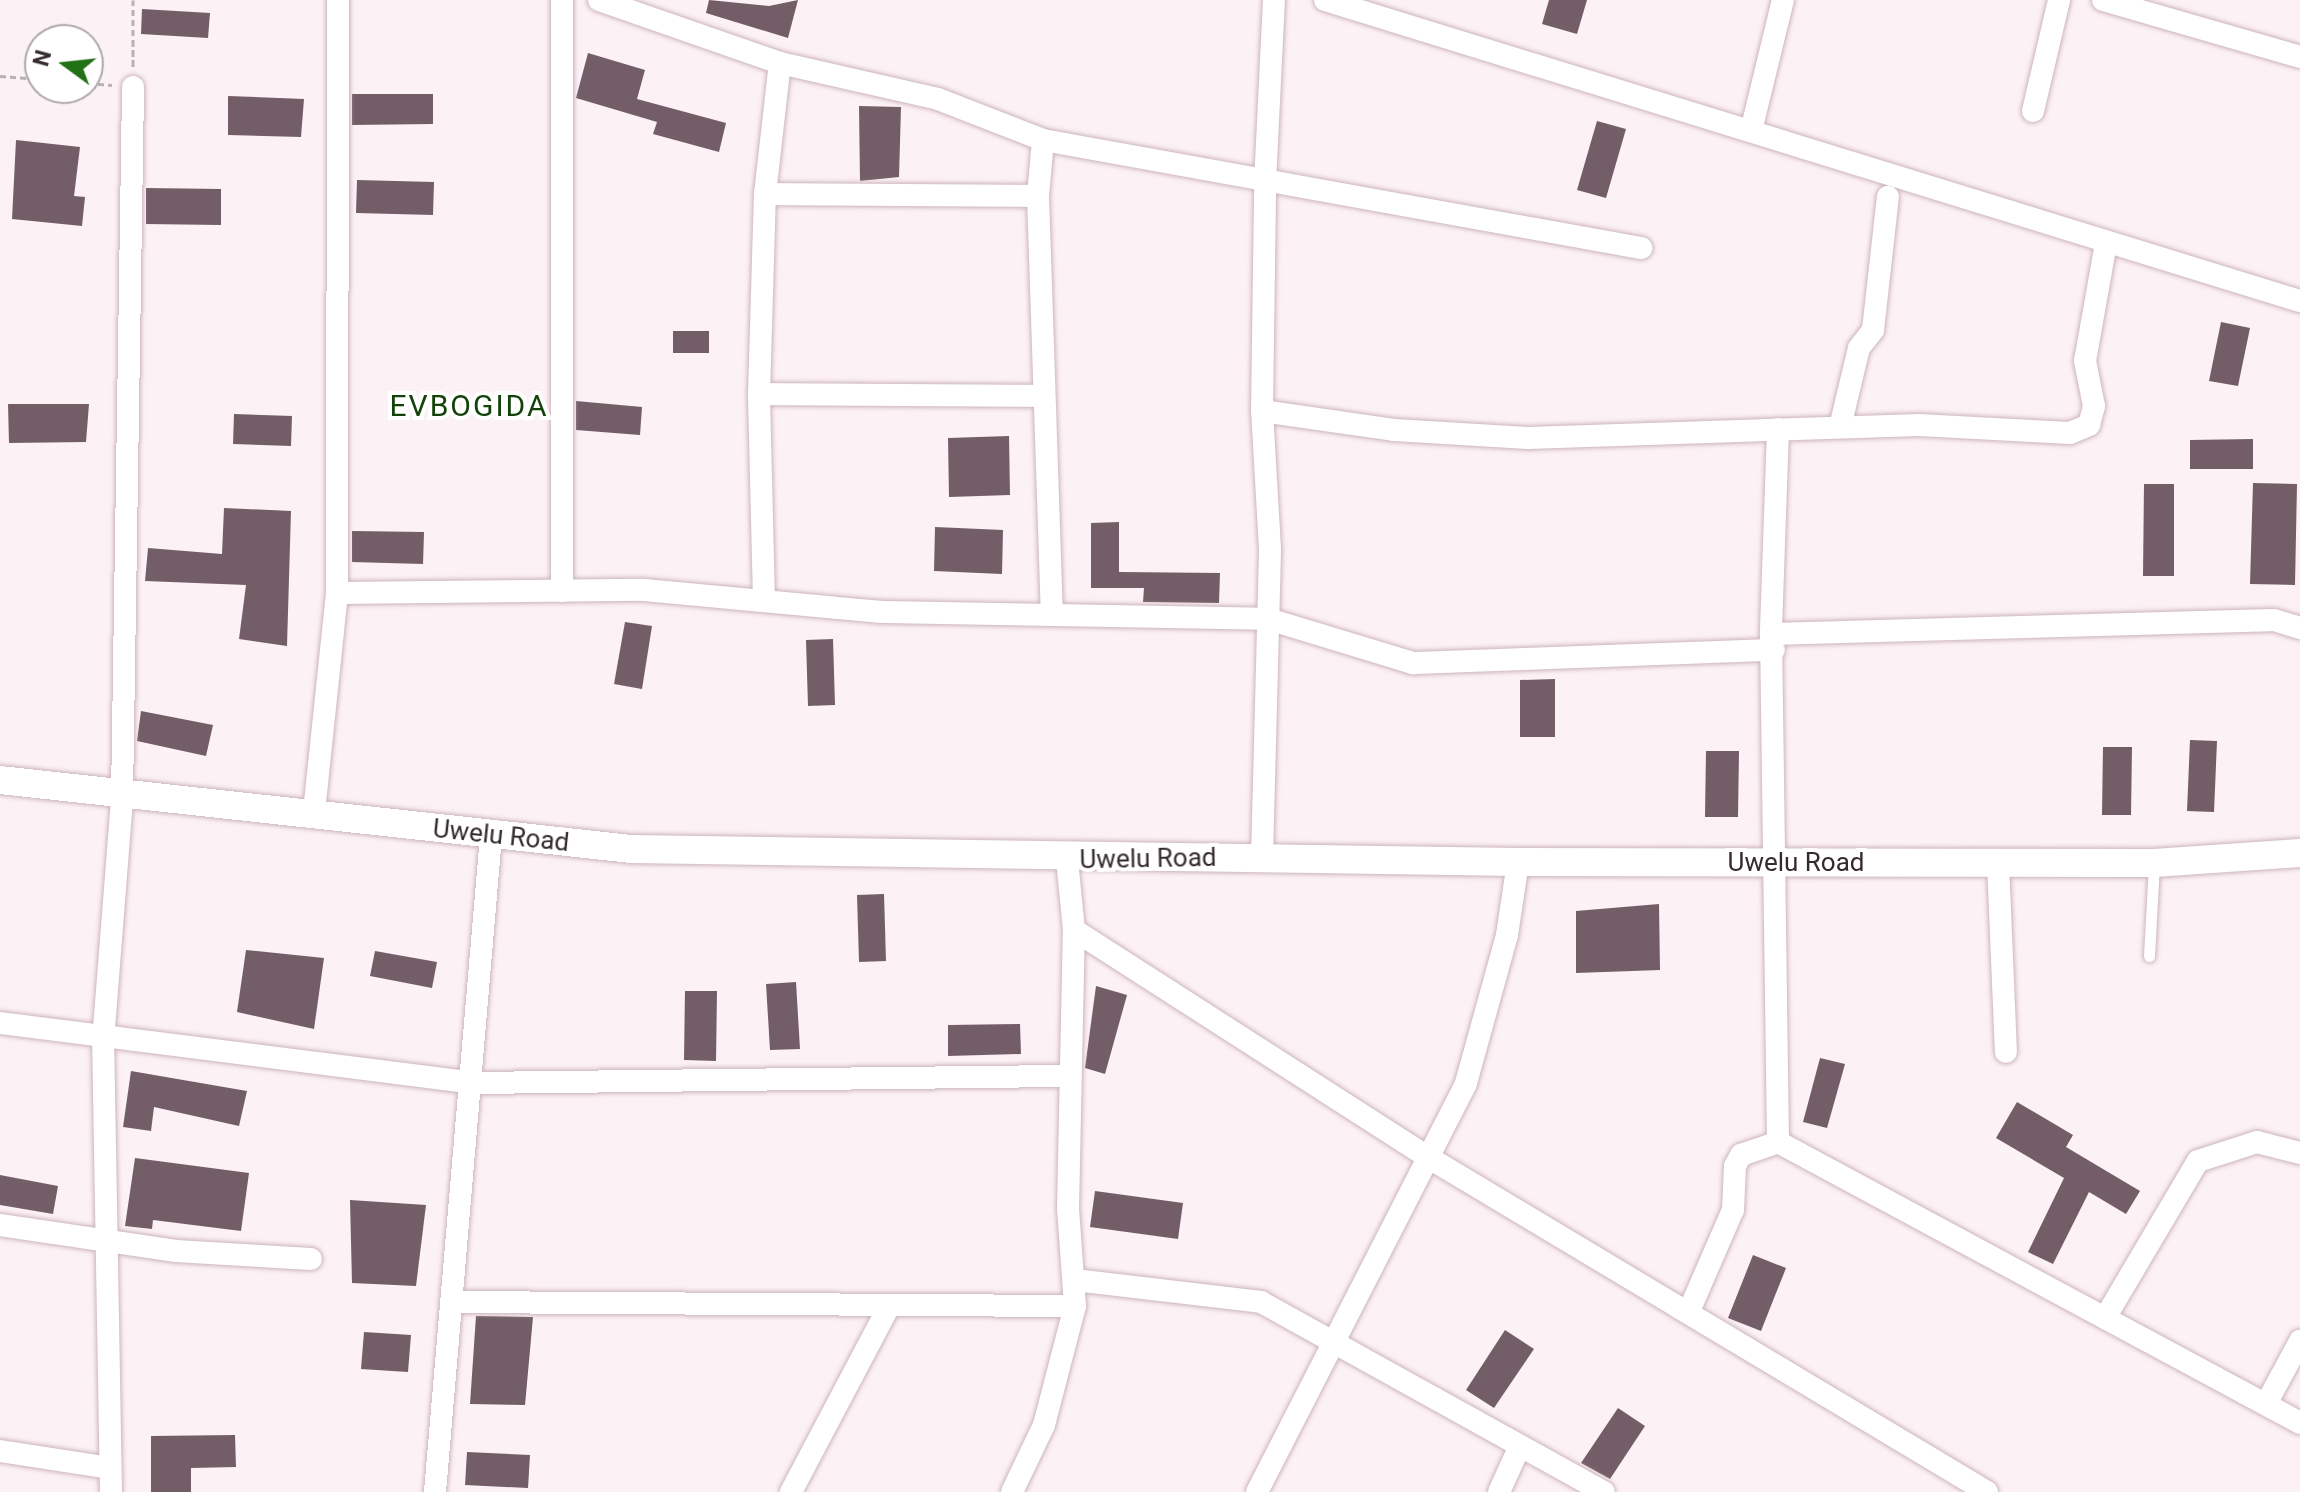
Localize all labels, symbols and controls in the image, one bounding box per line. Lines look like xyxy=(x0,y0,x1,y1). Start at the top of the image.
north arrow xyxy=(24,24,104,104)
text: N xyxy=(28,47,56,69)
district label: EVBOGIDA xyxy=(389,388,549,424)
street label: Uwelu Road xyxy=(431,813,571,859)
street label: Uwelu Road xyxy=(1079,842,1217,876)
street label: Uwelu Road xyxy=(1728,847,1864,879)

